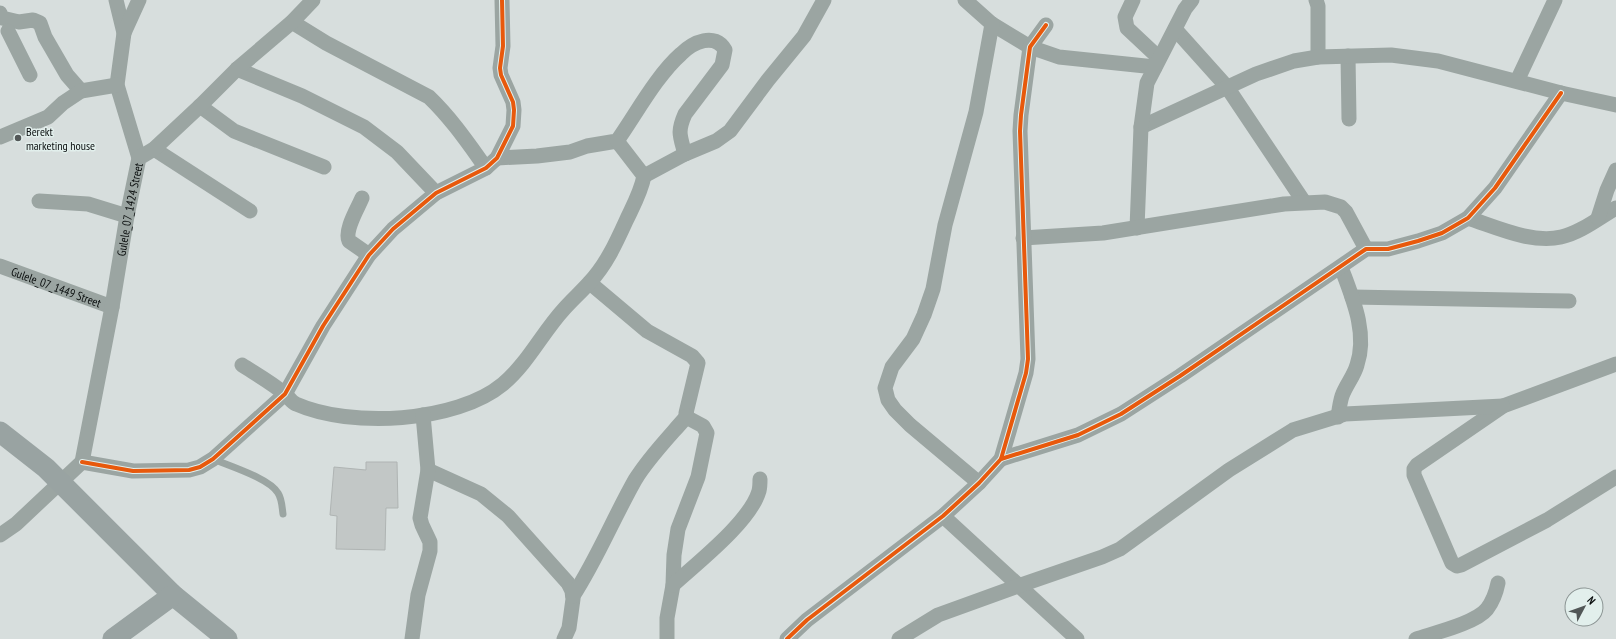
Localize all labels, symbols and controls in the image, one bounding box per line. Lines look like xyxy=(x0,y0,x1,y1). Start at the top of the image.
place label: Berekt marketing house xyxy=(26,124,95,153)
marker: Berekt marketing house xyxy=(13,133,23,143)
street label: Gulele_07_1424 Street xyxy=(113,161,145,257)
street label: Gulele_07_1449 Street xyxy=(9,263,104,310)
north arrow xyxy=(1564,587,1604,627)
text: N xyxy=(1584,594,1599,607)

